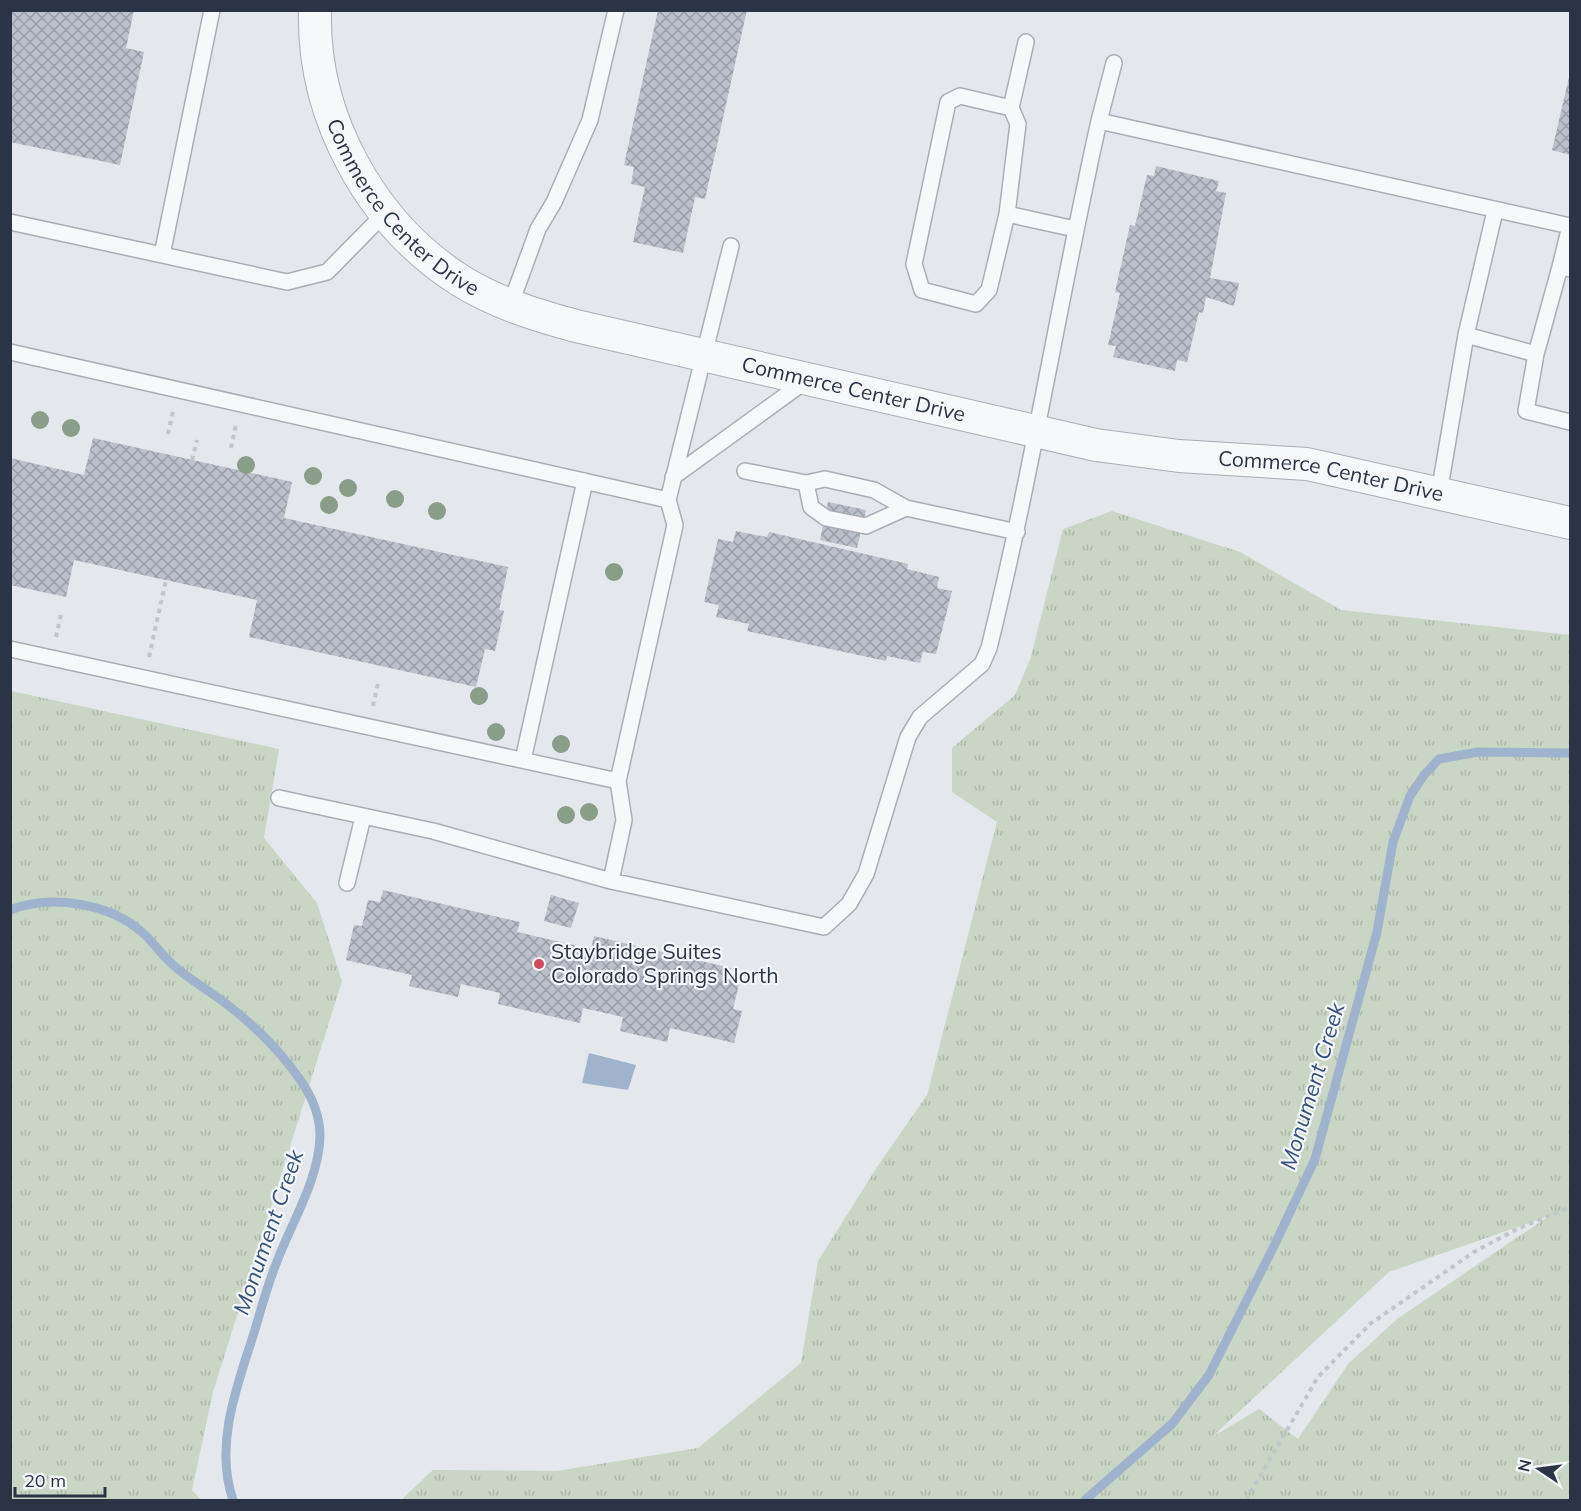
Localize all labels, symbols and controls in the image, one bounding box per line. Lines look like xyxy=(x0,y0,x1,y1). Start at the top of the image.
street label: Commerce Center Drive xyxy=(322,115,484,301)
street label: Commerce Center Drive xyxy=(740,350,968,427)
street label: Commerce Center Drive xyxy=(1217,444,1446,506)
place label: Staybridge Suites Colorado Springs North xyxy=(551,938,778,988)
marker: Staybridge Suites Colorado Springs North xyxy=(532,957,546,971)
water label: Monument Creek xyxy=(1273,999,1351,1173)
water label: Monument Creek xyxy=(227,1145,310,1318)
north arrow xyxy=(1509,1439,1569,1499)
text: N xyxy=(1513,1457,1535,1474)
scale bar xyxy=(15,1460,105,1498)
text: 20 m xyxy=(24,1469,66,1492)

